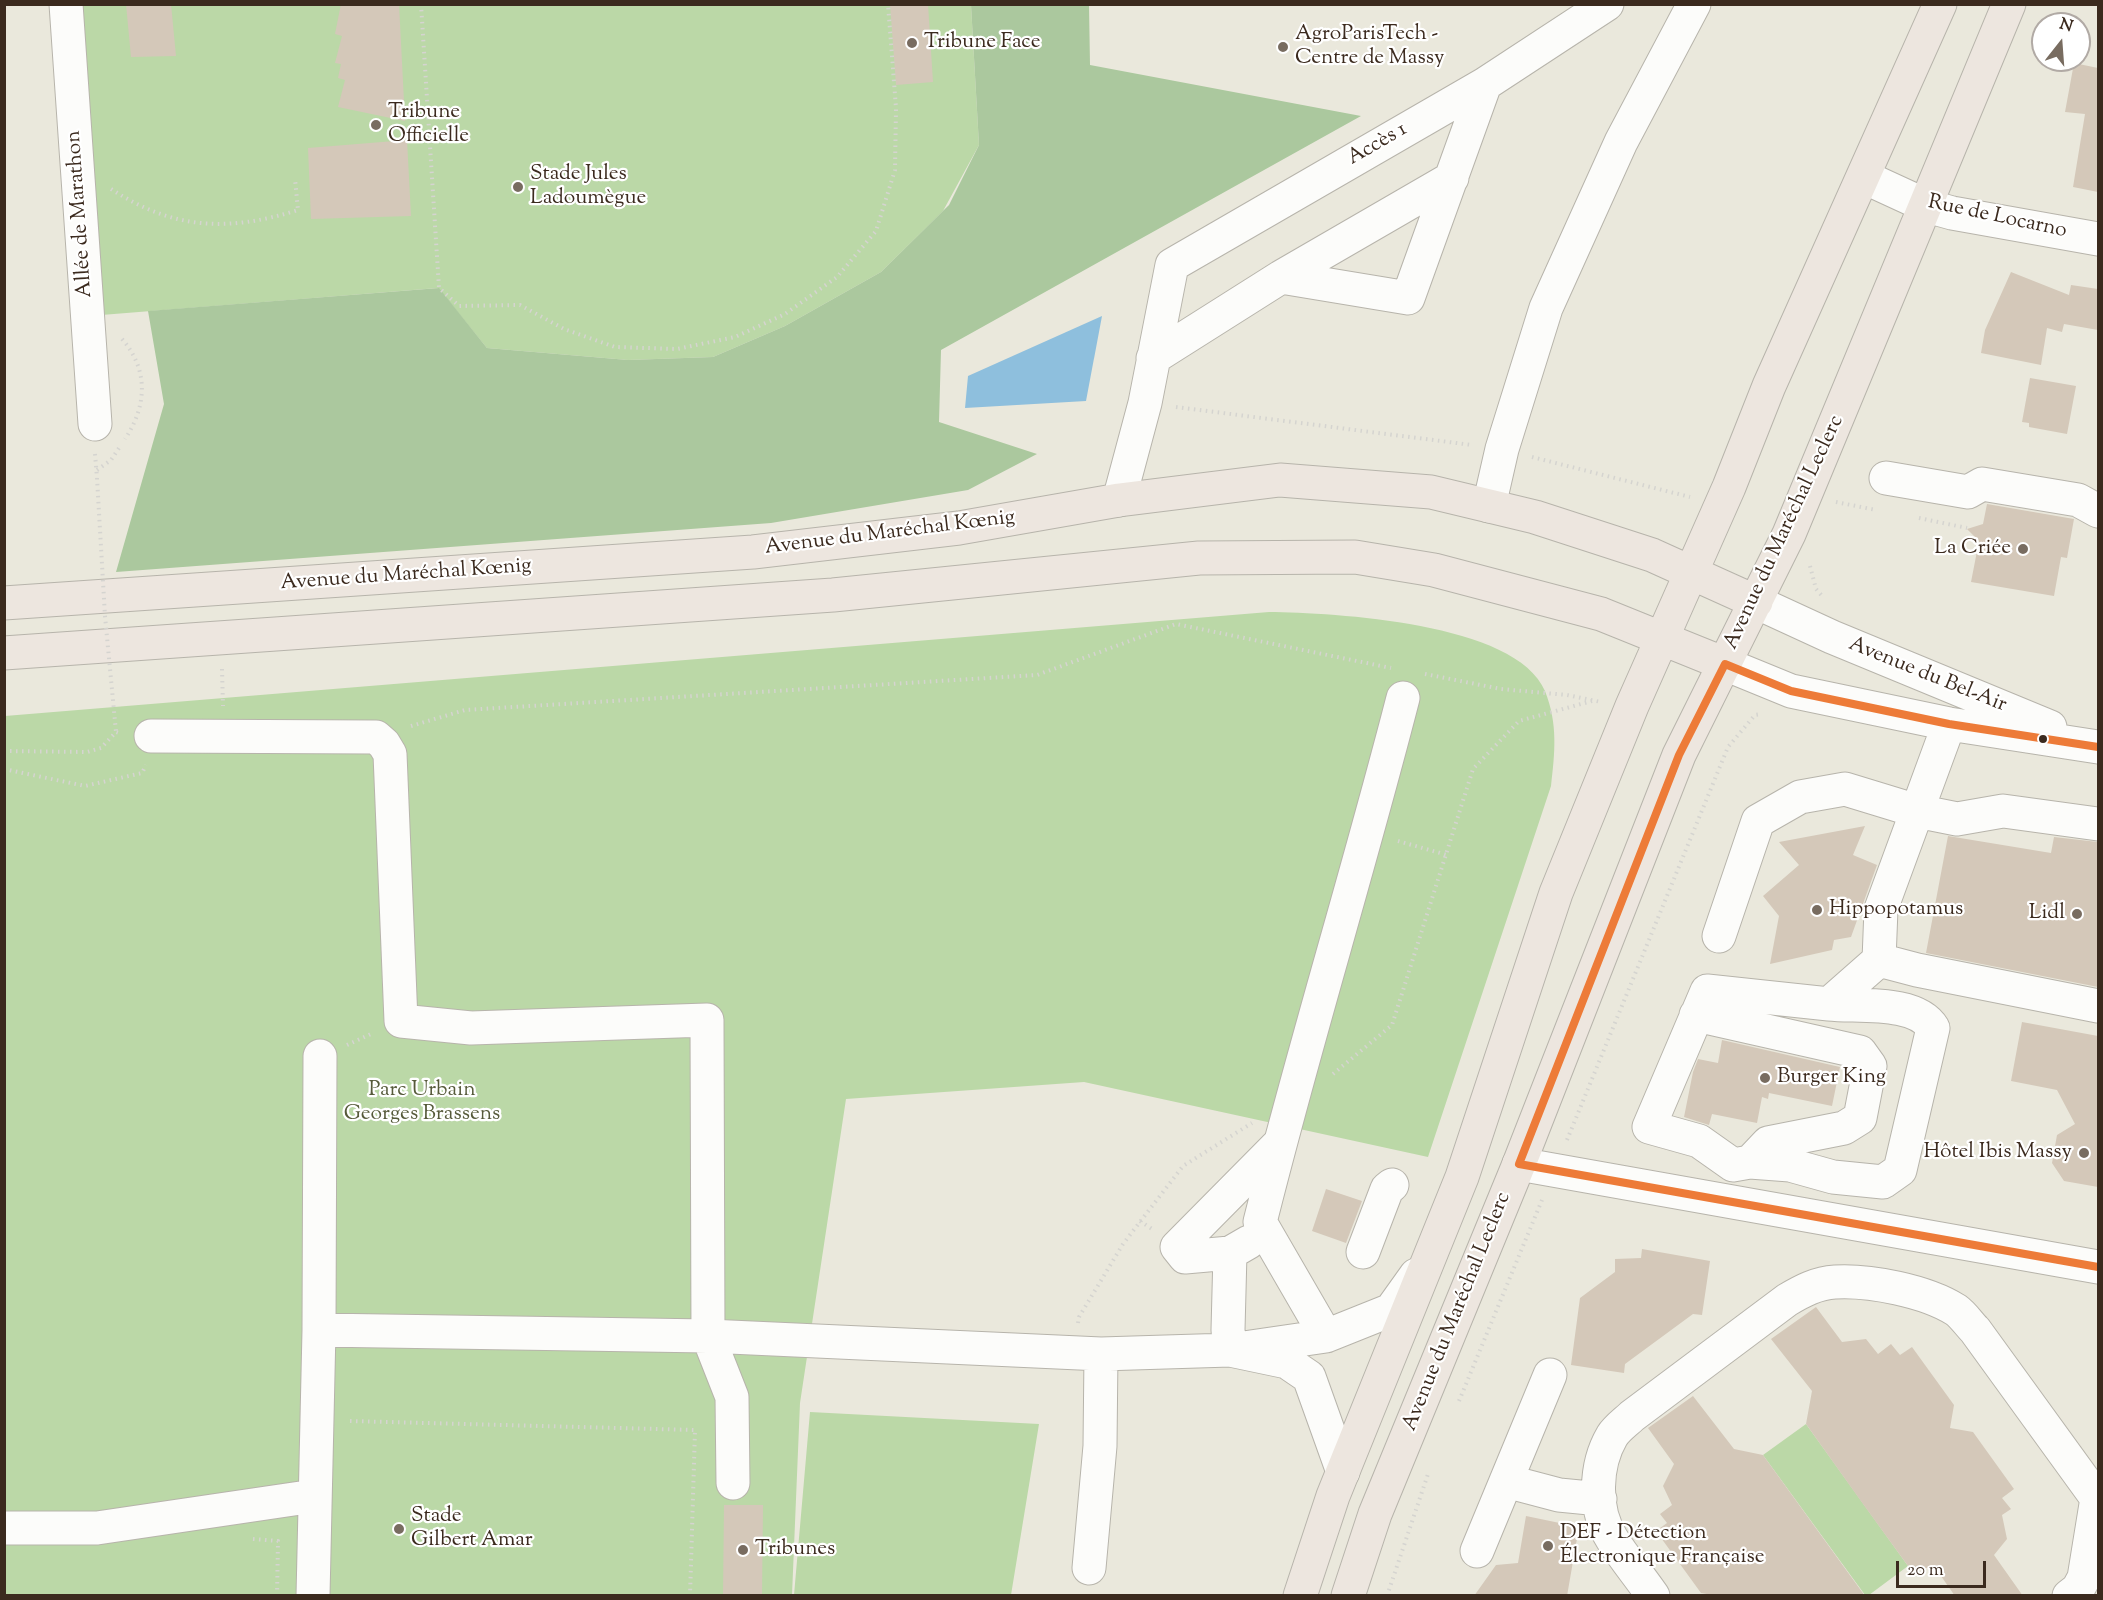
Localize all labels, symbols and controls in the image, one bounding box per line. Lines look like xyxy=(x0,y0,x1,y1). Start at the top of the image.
north arrow xyxy=(2031,12,2091,72)
text: N xyxy=(2056,13,2075,39)
place label: AgroParisTech - Centre de Massy xyxy=(1295,22,1444,72)
place label: Tribune Face xyxy=(924,30,1041,56)
marker: Tribune Face xyxy=(905,36,919,50)
marker: AgroParisTech - Centre de Massy xyxy=(1276,40,1290,54)
place label: Tribune Officielle xyxy=(388,100,469,150)
marker: Tribune Officielle xyxy=(369,118,383,132)
street label: Accès 1 xyxy=(1344,118,1412,172)
street label: Allée de Marathon xyxy=(63,129,99,299)
place label: Stade Jules Ladoumègue xyxy=(530,162,646,212)
marker: Stade Jules Ladoumègue xyxy=(511,180,525,194)
street label: Rue de Locarno xyxy=(1925,191,2069,245)
street label: Avenue du Maréchal Leclerc xyxy=(1720,412,1850,654)
street label: Avenue du Maréchal Kœnig xyxy=(764,506,1016,562)
place label: La Criée xyxy=(1934,536,2011,562)
marker: La Criée xyxy=(2016,542,2030,556)
street label: Avenue du Maréchal Kœnig xyxy=(280,555,532,597)
street label: Avenue du Bel-Air xyxy=(1844,633,2010,719)
unlabelled marker xyxy=(2037,733,2049,745)
place label: Hippopotamus xyxy=(1829,897,1963,923)
place label: Lidl xyxy=(2029,901,2065,927)
marker: Hippopotamus xyxy=(1810,903,1824,917)
marker: Lidl xyxy=(2070,907,2084,921)
place label: Burger King xyxy=(1777,1065,1886,1091)
marker: Burger King xyxy=(1758,1071,1772,1085)
park label: Parc Urbain Georges Brassens xyxy=(344,1078,500,1128)
place label: Hôtel Ibis Massy xyxy=(1923,1140,2072,1166)
marker: Hôtel Ibis Massy xyxy=(2077,1146,2091,1160)
street label: Avenue du Maréchal Leclerc xyxy=(1398,1189,1518,1435)
place label: Stade Gilbert Amar xyxy=(411,1504,533,1554)
place label: DEF - Détection Électronique Française xyxy=(1560,1521,1764,1571)
marker: Stade Gilbert Amar xyxy=(392,1522,406,1536)
place label: Tribunes xyxy=(755,1537,835,1563)
marker: DEF - Détection Électronique Française xyxy=(1541,1539,1555,1553)
marker: Tribunes xyxy=(736,1543,750,1557)
scale bar xyxy=(1899,1549,1989,1587)
text: 20 m xyxy=(1907,1558,1944,1584)

